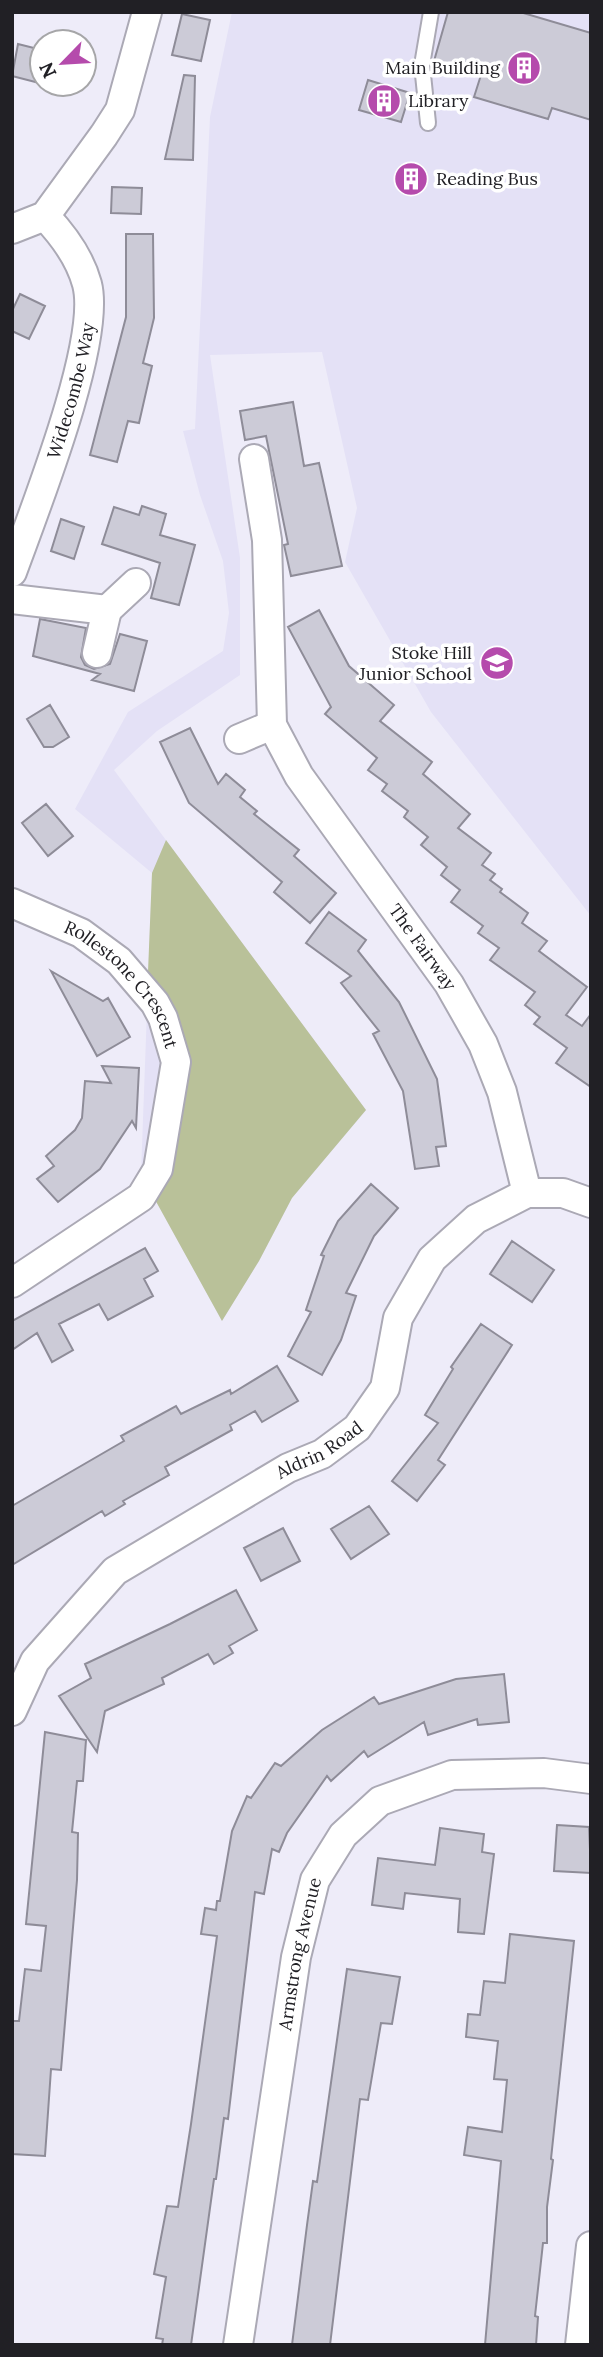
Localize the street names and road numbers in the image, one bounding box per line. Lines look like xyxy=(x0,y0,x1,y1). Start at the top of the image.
street label: Widecombe Way xyxy=(42,321,99,462)
street label: The Fairway xyxy=(384,899,462,994)
street label: Rollestone Crescent xyxy=(61,915,183,1051)
street label: Aldrin Road xyxy=(270,1416,367,1484)
street label: Armstrong Avenue xyxy=(273,1875,326,2033)

